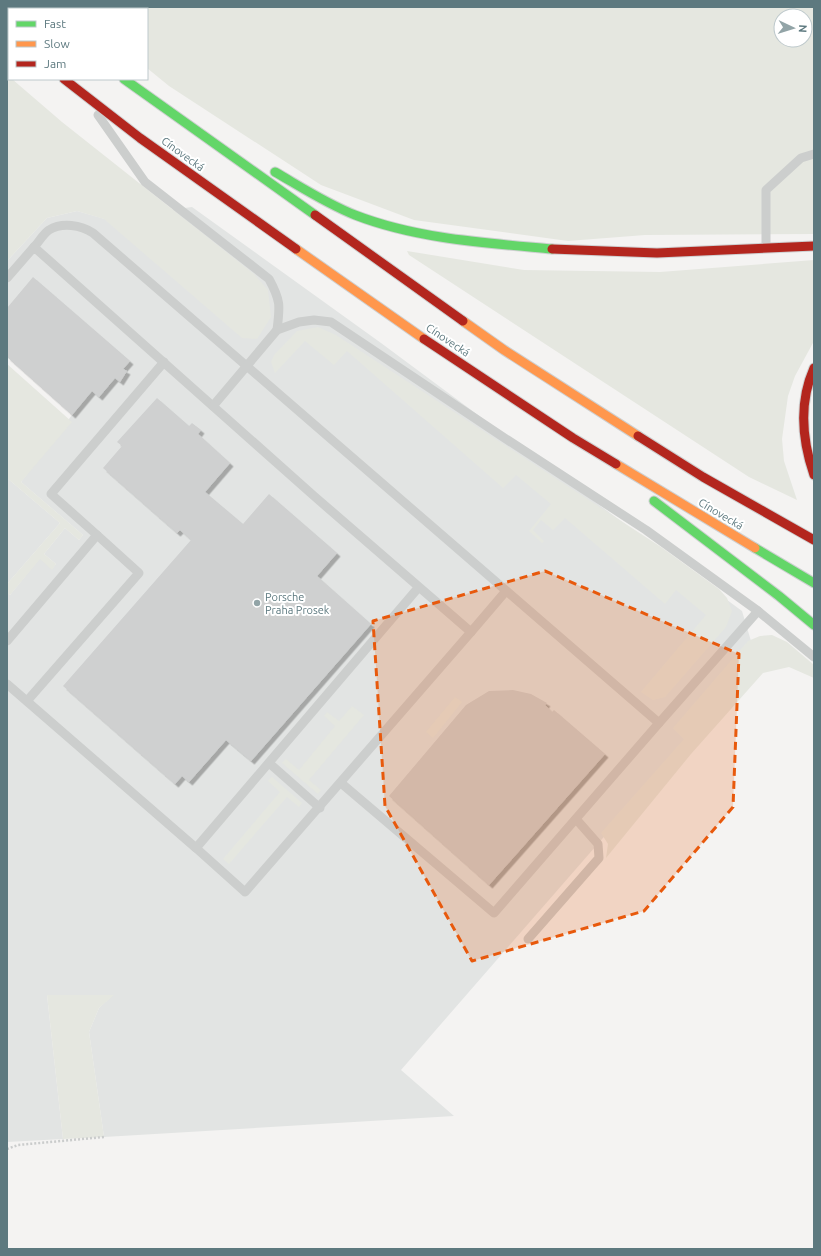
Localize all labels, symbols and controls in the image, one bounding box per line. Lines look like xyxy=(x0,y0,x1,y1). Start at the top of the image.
legend xyxy=(8,8,148,80)
north arrow xyxy=(773,8,813,48)
text: Fast xyxy=(44,17,66,30)
text: N xyxy=(797,24,809,33)
text: Slow xyxy=(44,37,70,50)
text: Jam xyxy=(44,57,66,70)
street label: Cínovecká xyxy=(159,134,207,174)
street label: Cínovecká xyxy=(424,321,472,359)
street label: Cínovecká xyxy=(697,496,745,532)
place label: Porsche Praha Prosek xyxy=(265,591,330,616)
marker: Porsche Praha Prosek xyxy=(252,598,262,608)

